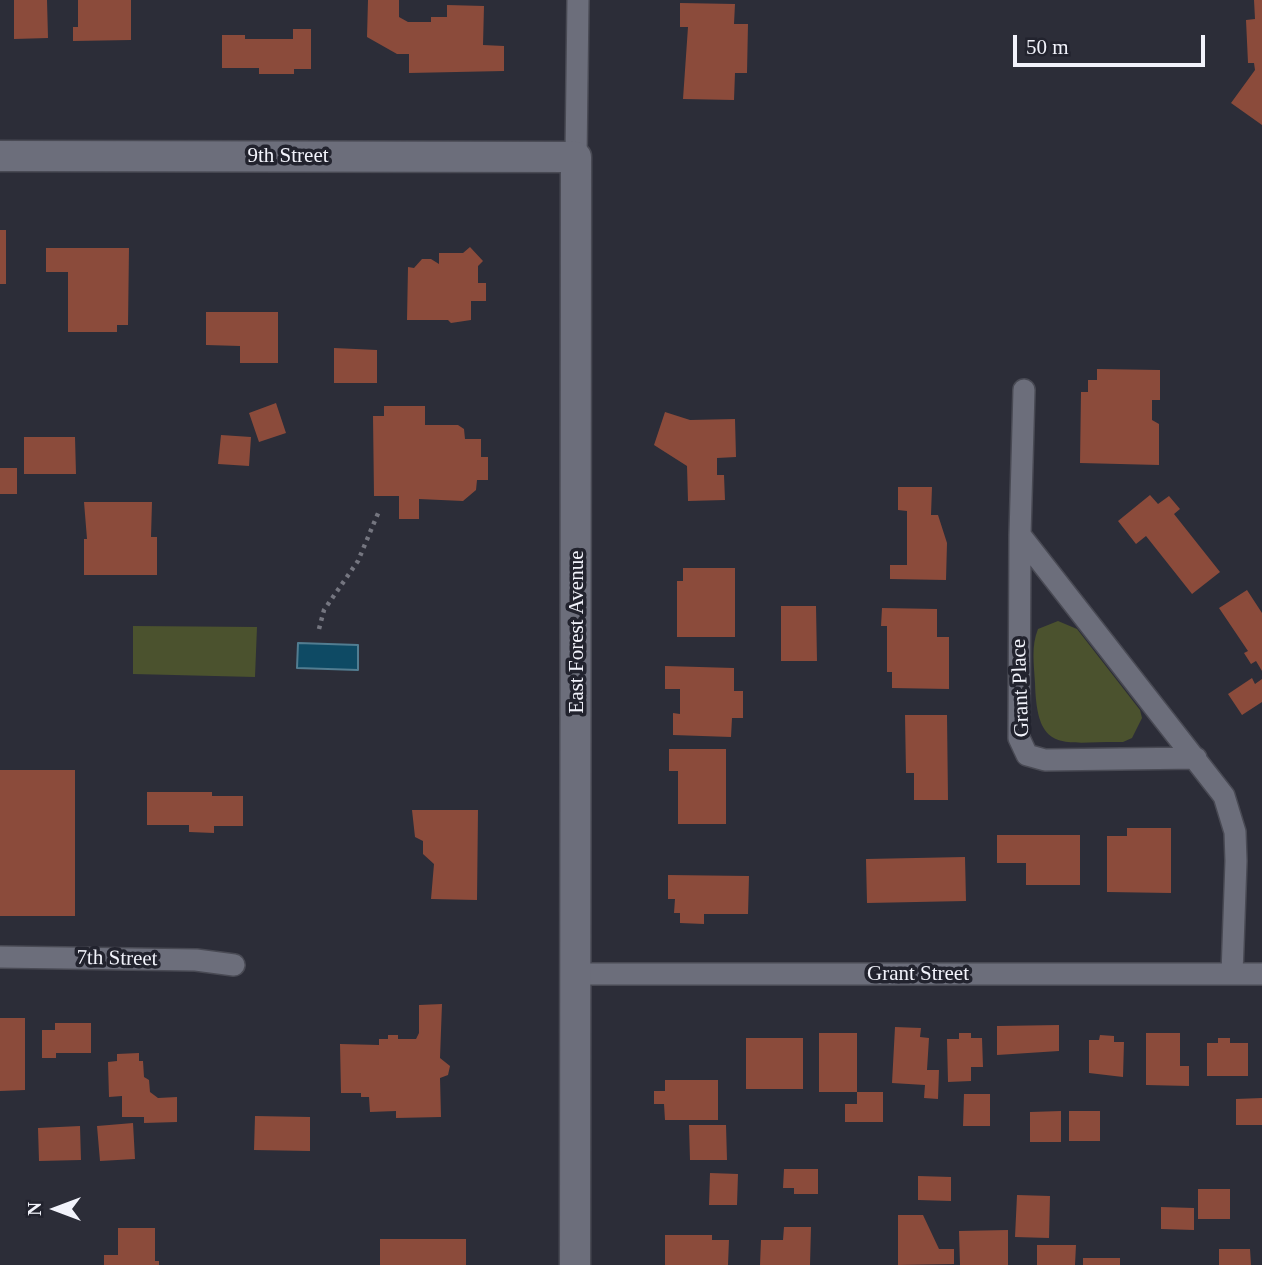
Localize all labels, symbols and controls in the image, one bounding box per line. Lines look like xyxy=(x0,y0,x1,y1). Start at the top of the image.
scale bar xyxy=(1017,21,1210,65)
text: 50 m xyxy=(1026,35,1069,59)
street label: 9th Street xyxy=(247,143,329,169)
street label: East Forest Avenue xyxy=(564,551,590,713)
street label: Grant Place xyxy=(1007,638,1035,738)
street label: 7th Street xyxy=(76,946,158,972)
street label: Grant Street xyxy=(867,961,969,987)
north arrow xyxy=(21,1174,91,1244)
text: N xyxy=(24,1202,45,1216)

